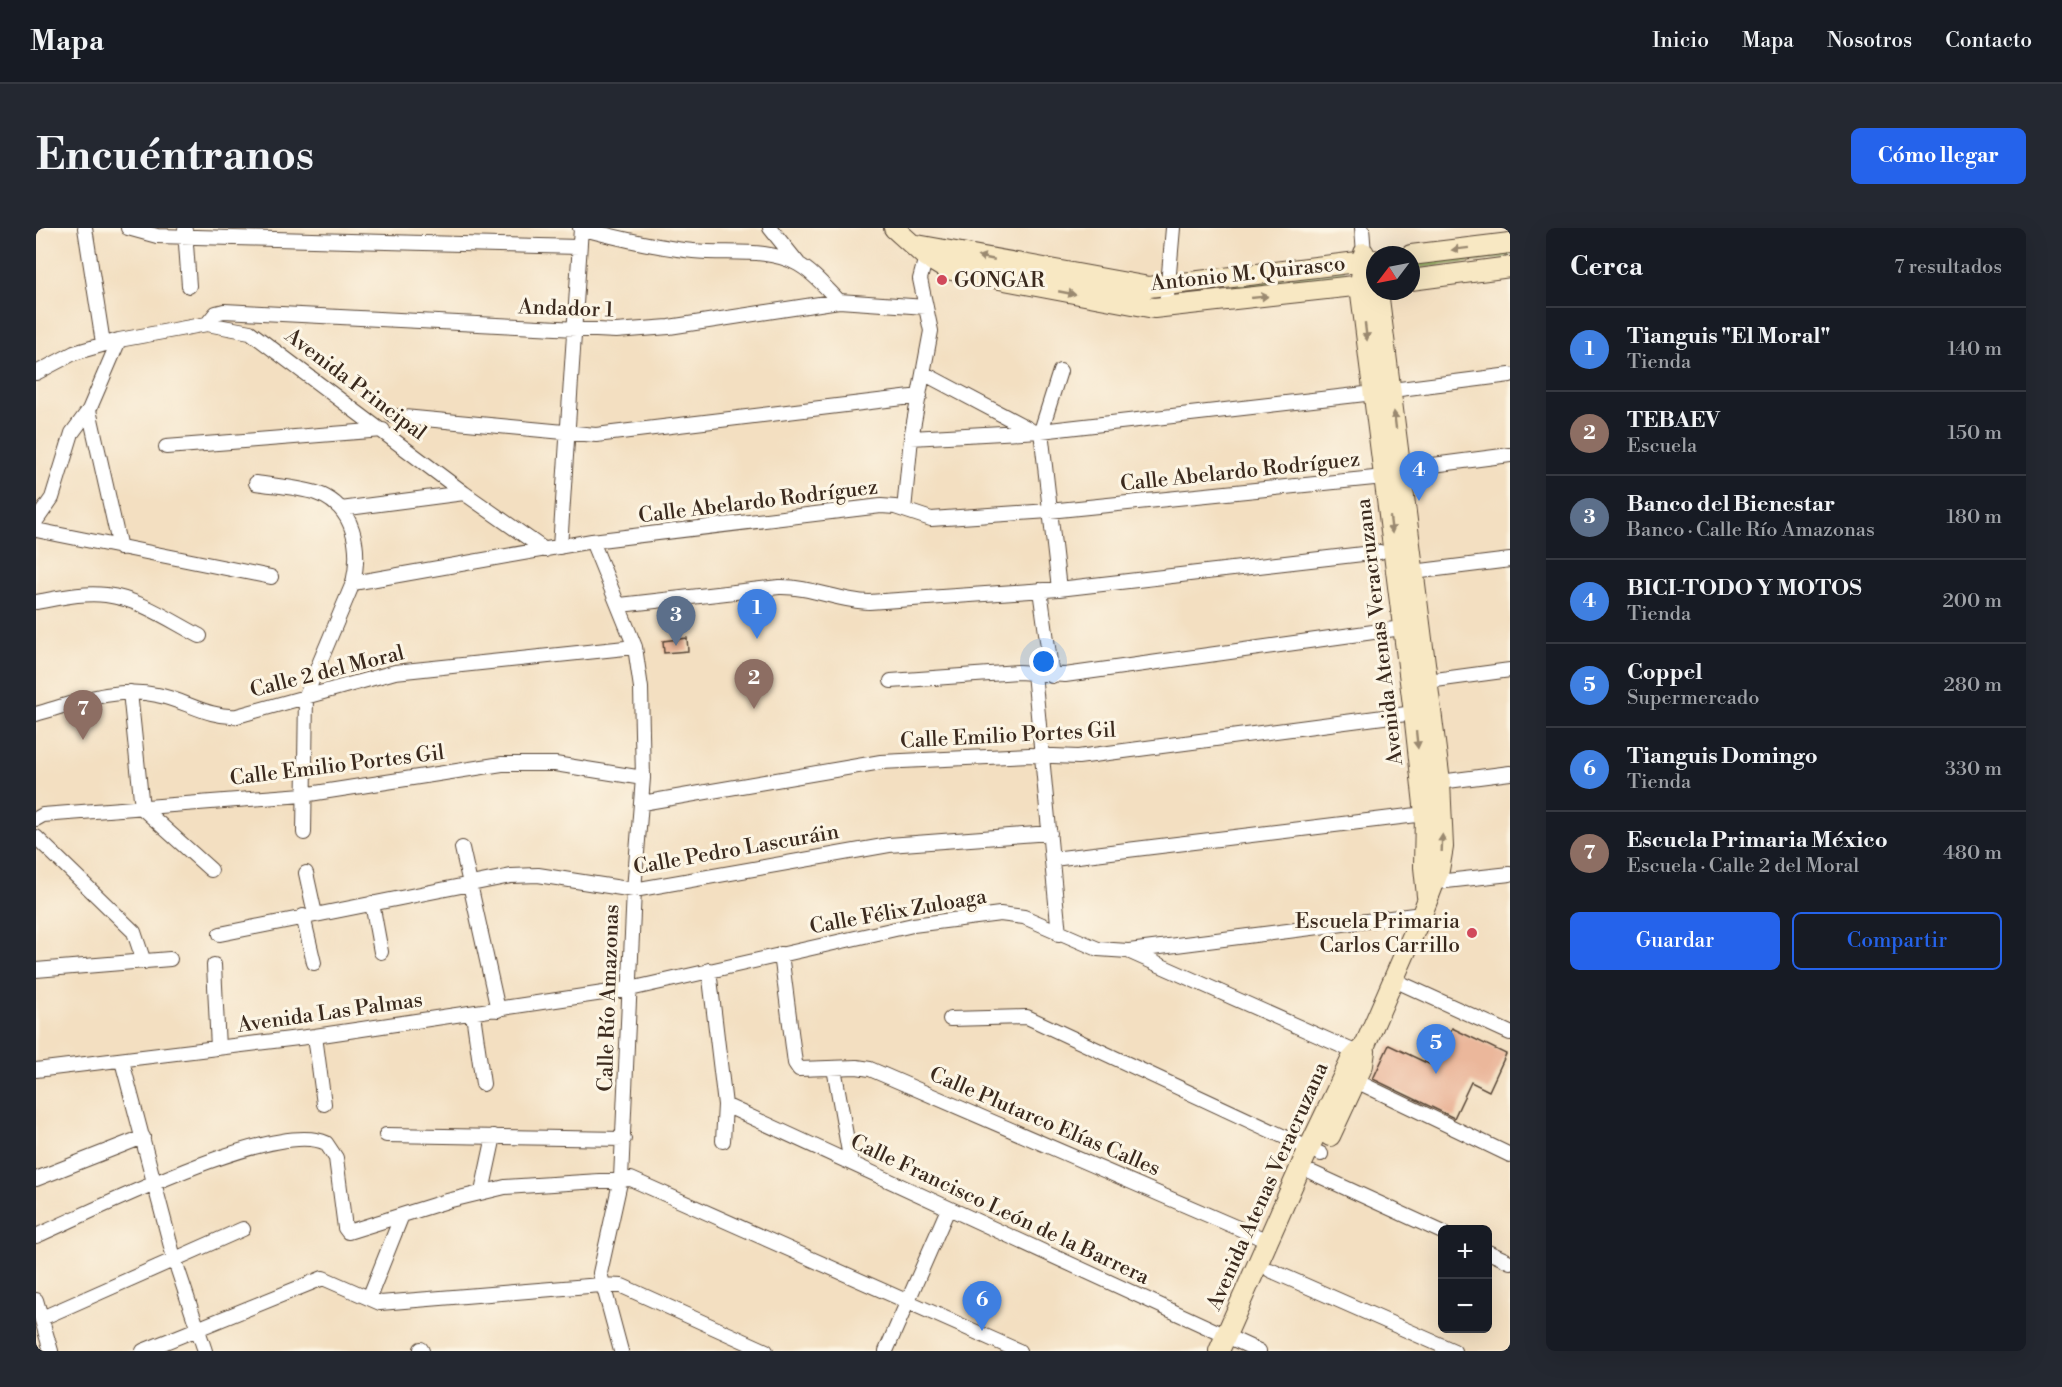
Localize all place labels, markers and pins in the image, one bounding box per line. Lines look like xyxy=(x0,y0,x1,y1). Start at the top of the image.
place label: GONGAR xyxy=(954,268,1045,294)
marker: GONGAR xyxy=(935,273,949,287)
pin: 4 xyxy=(1400,452,1438,501)
pin: 1 xyxy=(738,590,776,639)
pin: 3 xyxy=(656,596,696,646)
pin: 2 xyxy=(734,660,774,709)
pin: 7 xyxy=(64,690,102,740)
place label: Escuela Primaria Carlos Carrillo xyxy=(1295,909,1460,959)
marker: Escuela Primaria Carlos Carrillo xyxy=(1465,926,1479,940)
pin: 5 xyxy=(1416,1024,1456,1074)
pin: 6 xyxy=(962,1282,1002,1331)

